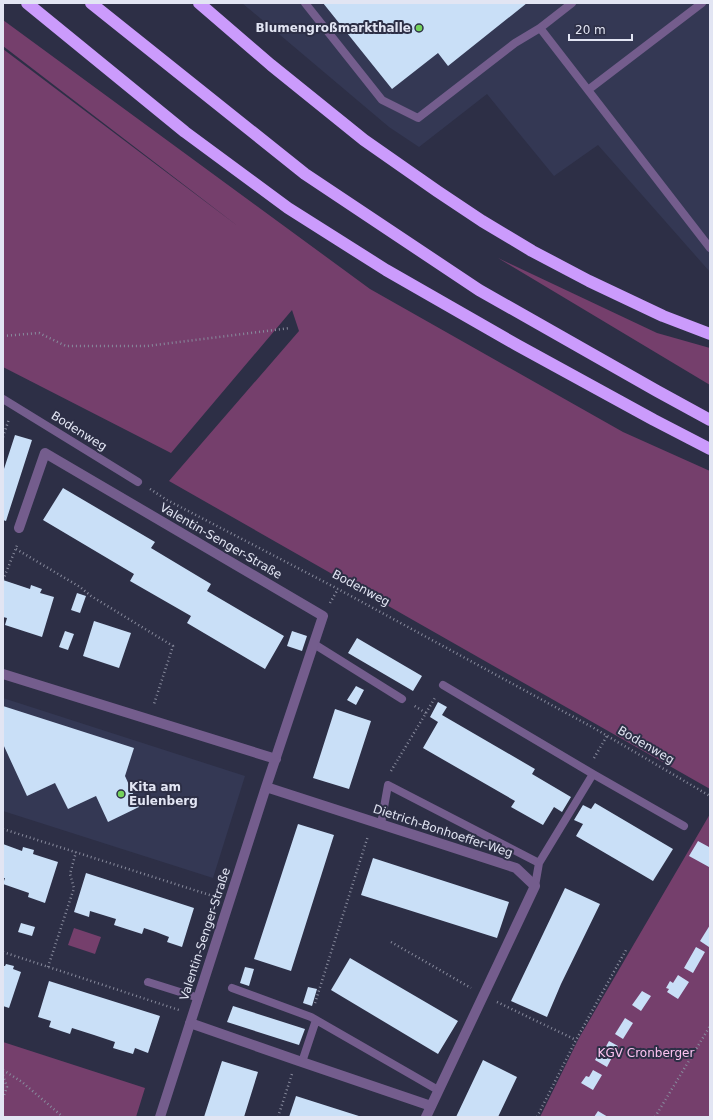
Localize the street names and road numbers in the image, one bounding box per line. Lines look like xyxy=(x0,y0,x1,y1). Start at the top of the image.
street label: Bodenweg xyxy=(49,408,109,454)
street label: Valentin-Senger-Straße xyxy=(157,500,285,582)
street label: Bodenweg xyxy=(330,567,392,609)
street label: Bodenweg xyxy=(615,723,677,767)
street label: Dietrich-Bonhoeffer-Weg xyxy=(371,802,515,860)
street label: Valentin-Senger-Straße xyxy=(177,866,233,1002)

